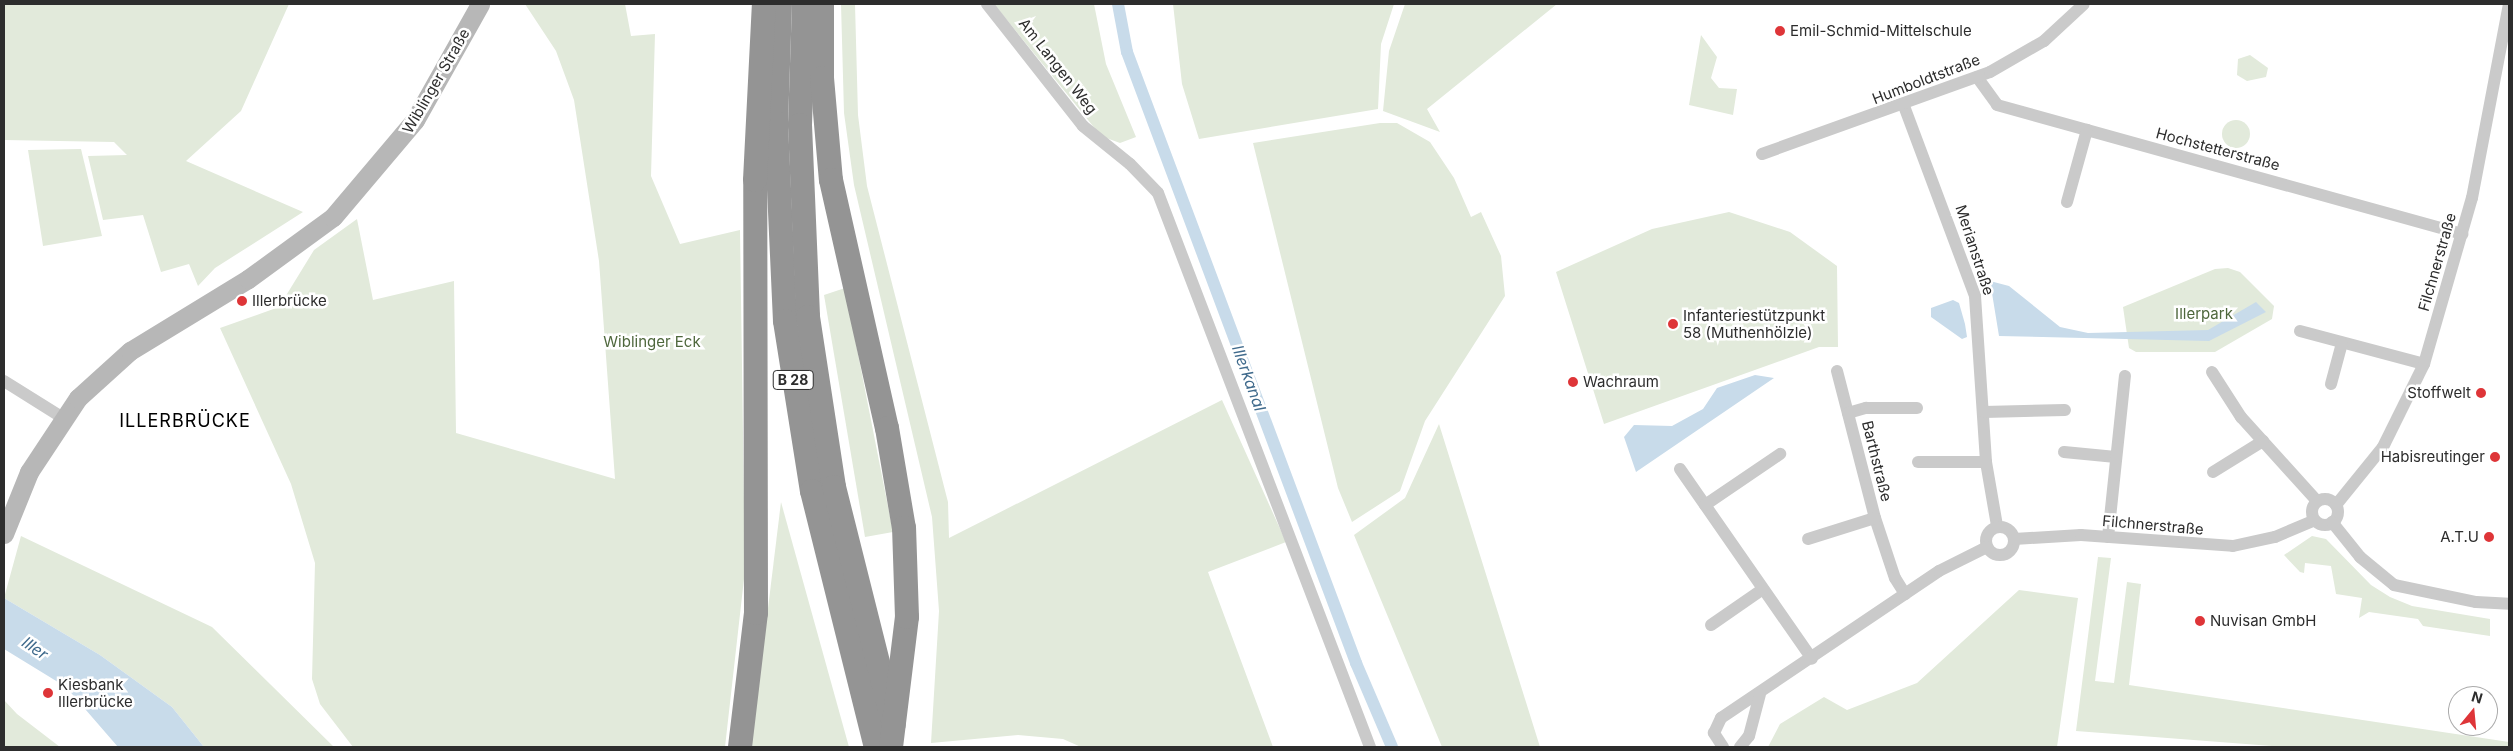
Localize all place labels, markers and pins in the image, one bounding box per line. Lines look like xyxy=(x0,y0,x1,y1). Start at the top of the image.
place label: Emil-Schmid-Mittelschule xyxy=(1790,22,1972,40)
marker: Emil-Schmid-Mittelschule xyxy=(1774,25,1786,37)
place label: Illerbrücke xyxy=(252,292,327,310)
marker: Illerbrücke xyxy=(236,295,248,307)
place label: Infanteriestützpunkt 58 (Muthenhölzle) xyxy=(1683,306,1825,341)
marker: Infanteriestützpunkt 58 (Muthenhölzle) xyxy=(1667,318,1679,330)
place label: Wachraum xyxy=(1583,373,1659,391)
marker: Wachraum xyxy=(1567,376,1579,388)
place label: Stoffwelt xyxy=(2407,384,2471,402)
marker: Stoffwelt xyxy=(2475,387,2487,399)
place label: Habisreutinger xyxy=(2381,448,2485,466)
marker: Habisreutinger xyxy=(2489,451,2501,463)
place label: A.T.U xyxy=(2440,528,2479,546)
marker: A.T.U xyxy=(2483,531,2495,543)
place label: Nuvisan GmbH xyxy=(2210,612,2316,630)
marker: Nuvisan GmbH xyxy=(2194,615,2206,627)
place label: Kiesbank Illerbrücke xyxy=(58,675,133,710)
marker: Kiesbank Illerbrücke xyxy=(42,687,54,699)

